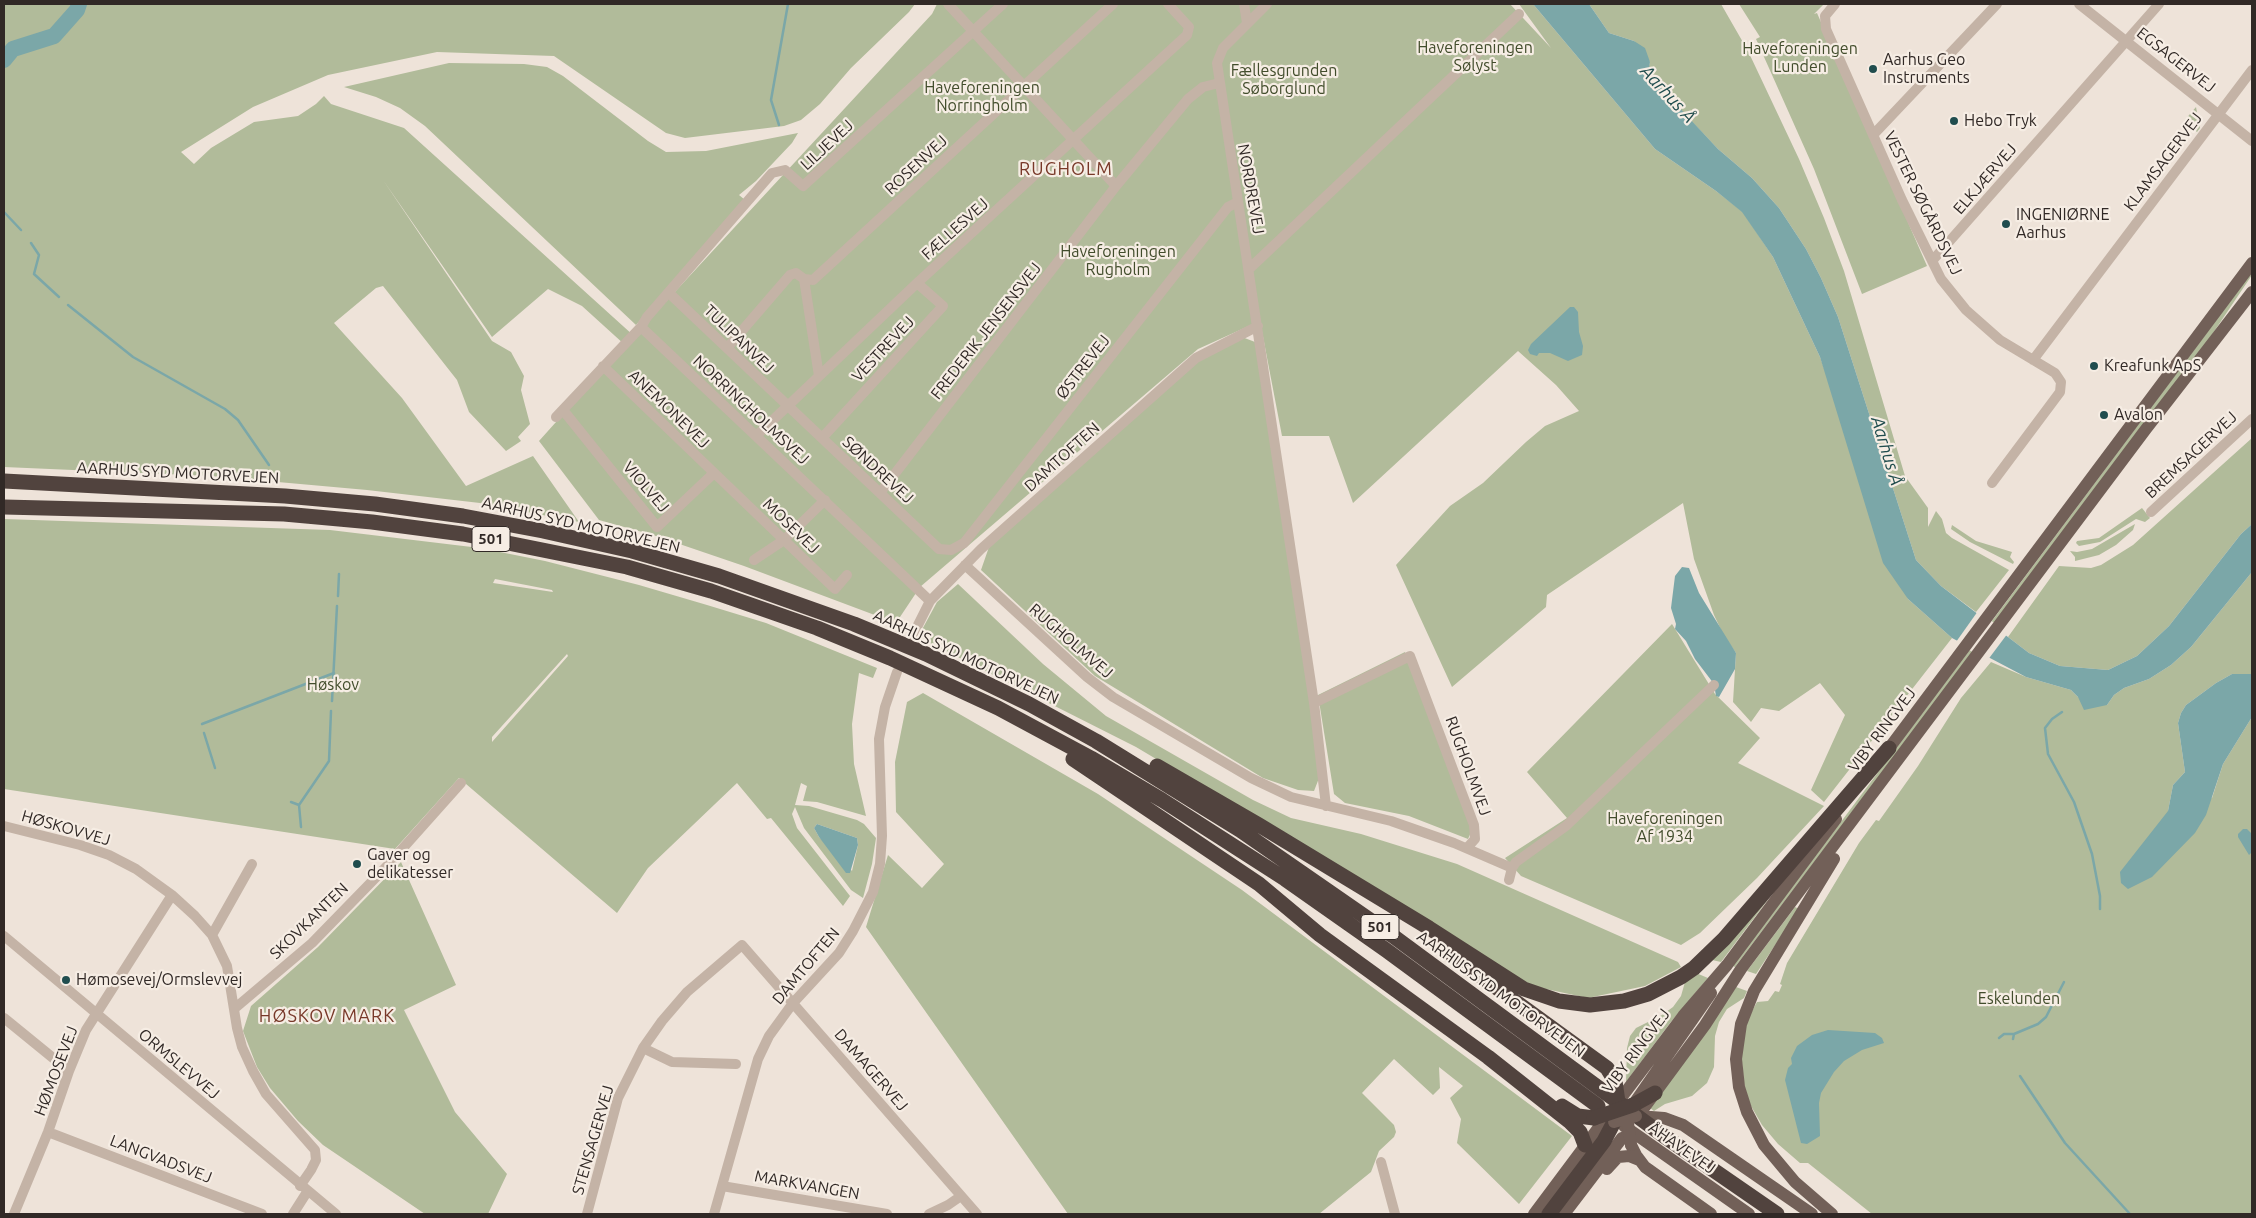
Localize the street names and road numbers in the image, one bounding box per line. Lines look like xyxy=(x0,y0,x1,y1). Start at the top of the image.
street label: EGSAGERVEJ xyxy=(2133,23,2219,97)
street label: KLAMSAGERVEJ xyxy=(2120,109,2206,215)
street label: LILJEVEJ xyxy=(797,116,857,174)
street label: VESTER SØGÅRDSVEJ xyxy=(1880,128,1966,278)
street label: ROSENVEJ xyxy=(881,131,951,199)
street label: ELKJÆRVEJ xyxy=(1949,140,2021,218)
street label: NORDREVEJ xyxy=(1234,142,1268,236)
street label: FÆLLESVEJ xyxy=(918,194,992,264)
street label: FREDERIK JENSENSVEJ xyxy=(927,259,1045,403)
street label: TULIPANVEJ xyxy=(700,301,778,377)
street label: VESTREVEJ xyxy=(848,312,918,386)
street label: ØSTREVEJ xyxy=(1052,331,1114,403)
street label: NORRINGHOLMSVEJ xyxy=(689,351,813,469)
street label: ANEMONEVEJ xyxy=(625,366,713,452)
street label: BREMSAGERVEJ xyxy=(2141,408,2241,502)
street label: DAMTOFTEN xyxy=(1020,418,1104,496)
street label: SØNDREVEJ xyxy=(839,432,917,508)
street label: AARHUS SYD MOTORVEJEN xyxy=(76,458,280,488)
street label: VIOLVEJ xyxy=(619,458,673,516)
street label: AARHUS SYD MOTORVEJEN xyxy=(480,493,682,557)
street label: MOSEVEJ xyxy=(759,494,823,558)
road number: 501 xyxy=(472,526,510,552)
street label: RUGHOLMVEJ xyxy=(1025,600,1117,682)
street label: AARHUS SYD MOTORVEJEN xyxy=(870,605,1062,709)
street label: VIBY RINGVEJ xyxy=(1844,684,1920,776)
street label: RUGHOLMVEJ xyxy=(1441,714,1495,818)
street label: HØSKOVVEJ xyxy=(19,806,113,850)
street label: SKOVKANTEN xyxy=(266,879,352,963)
road number: 501 xyxy=(1361,914,1399,940)
street label: DAMTOFTEN xyxy=(768,924,844,1008)
street label: AARHUS SYD MOTORVEJEN xyxy=(1413,927,1589,1061)
street label: VIBY RINGVEJ xyxy=(1598,1005,1674,1097)
street label: HØMOSEVEJ xyxy=(30,1023,82,1119)
street label: ORMSLEVVEJ xyxy=(135,1025,223,1103)
street label: DAMAGERVEJ xyxy=(830,1025,912,1115)
street label: STENSAGERVEJ xyxy=(568,1083,618,1197)
street label: ÅHAVEVEJ xyxy=(1645,1118,1719,1178)
street label: LANGVADSVEJ xyxy=(107,1131,215,1187)
street label: MARKVANGEN xyxy=(753,1166,861,1204)

